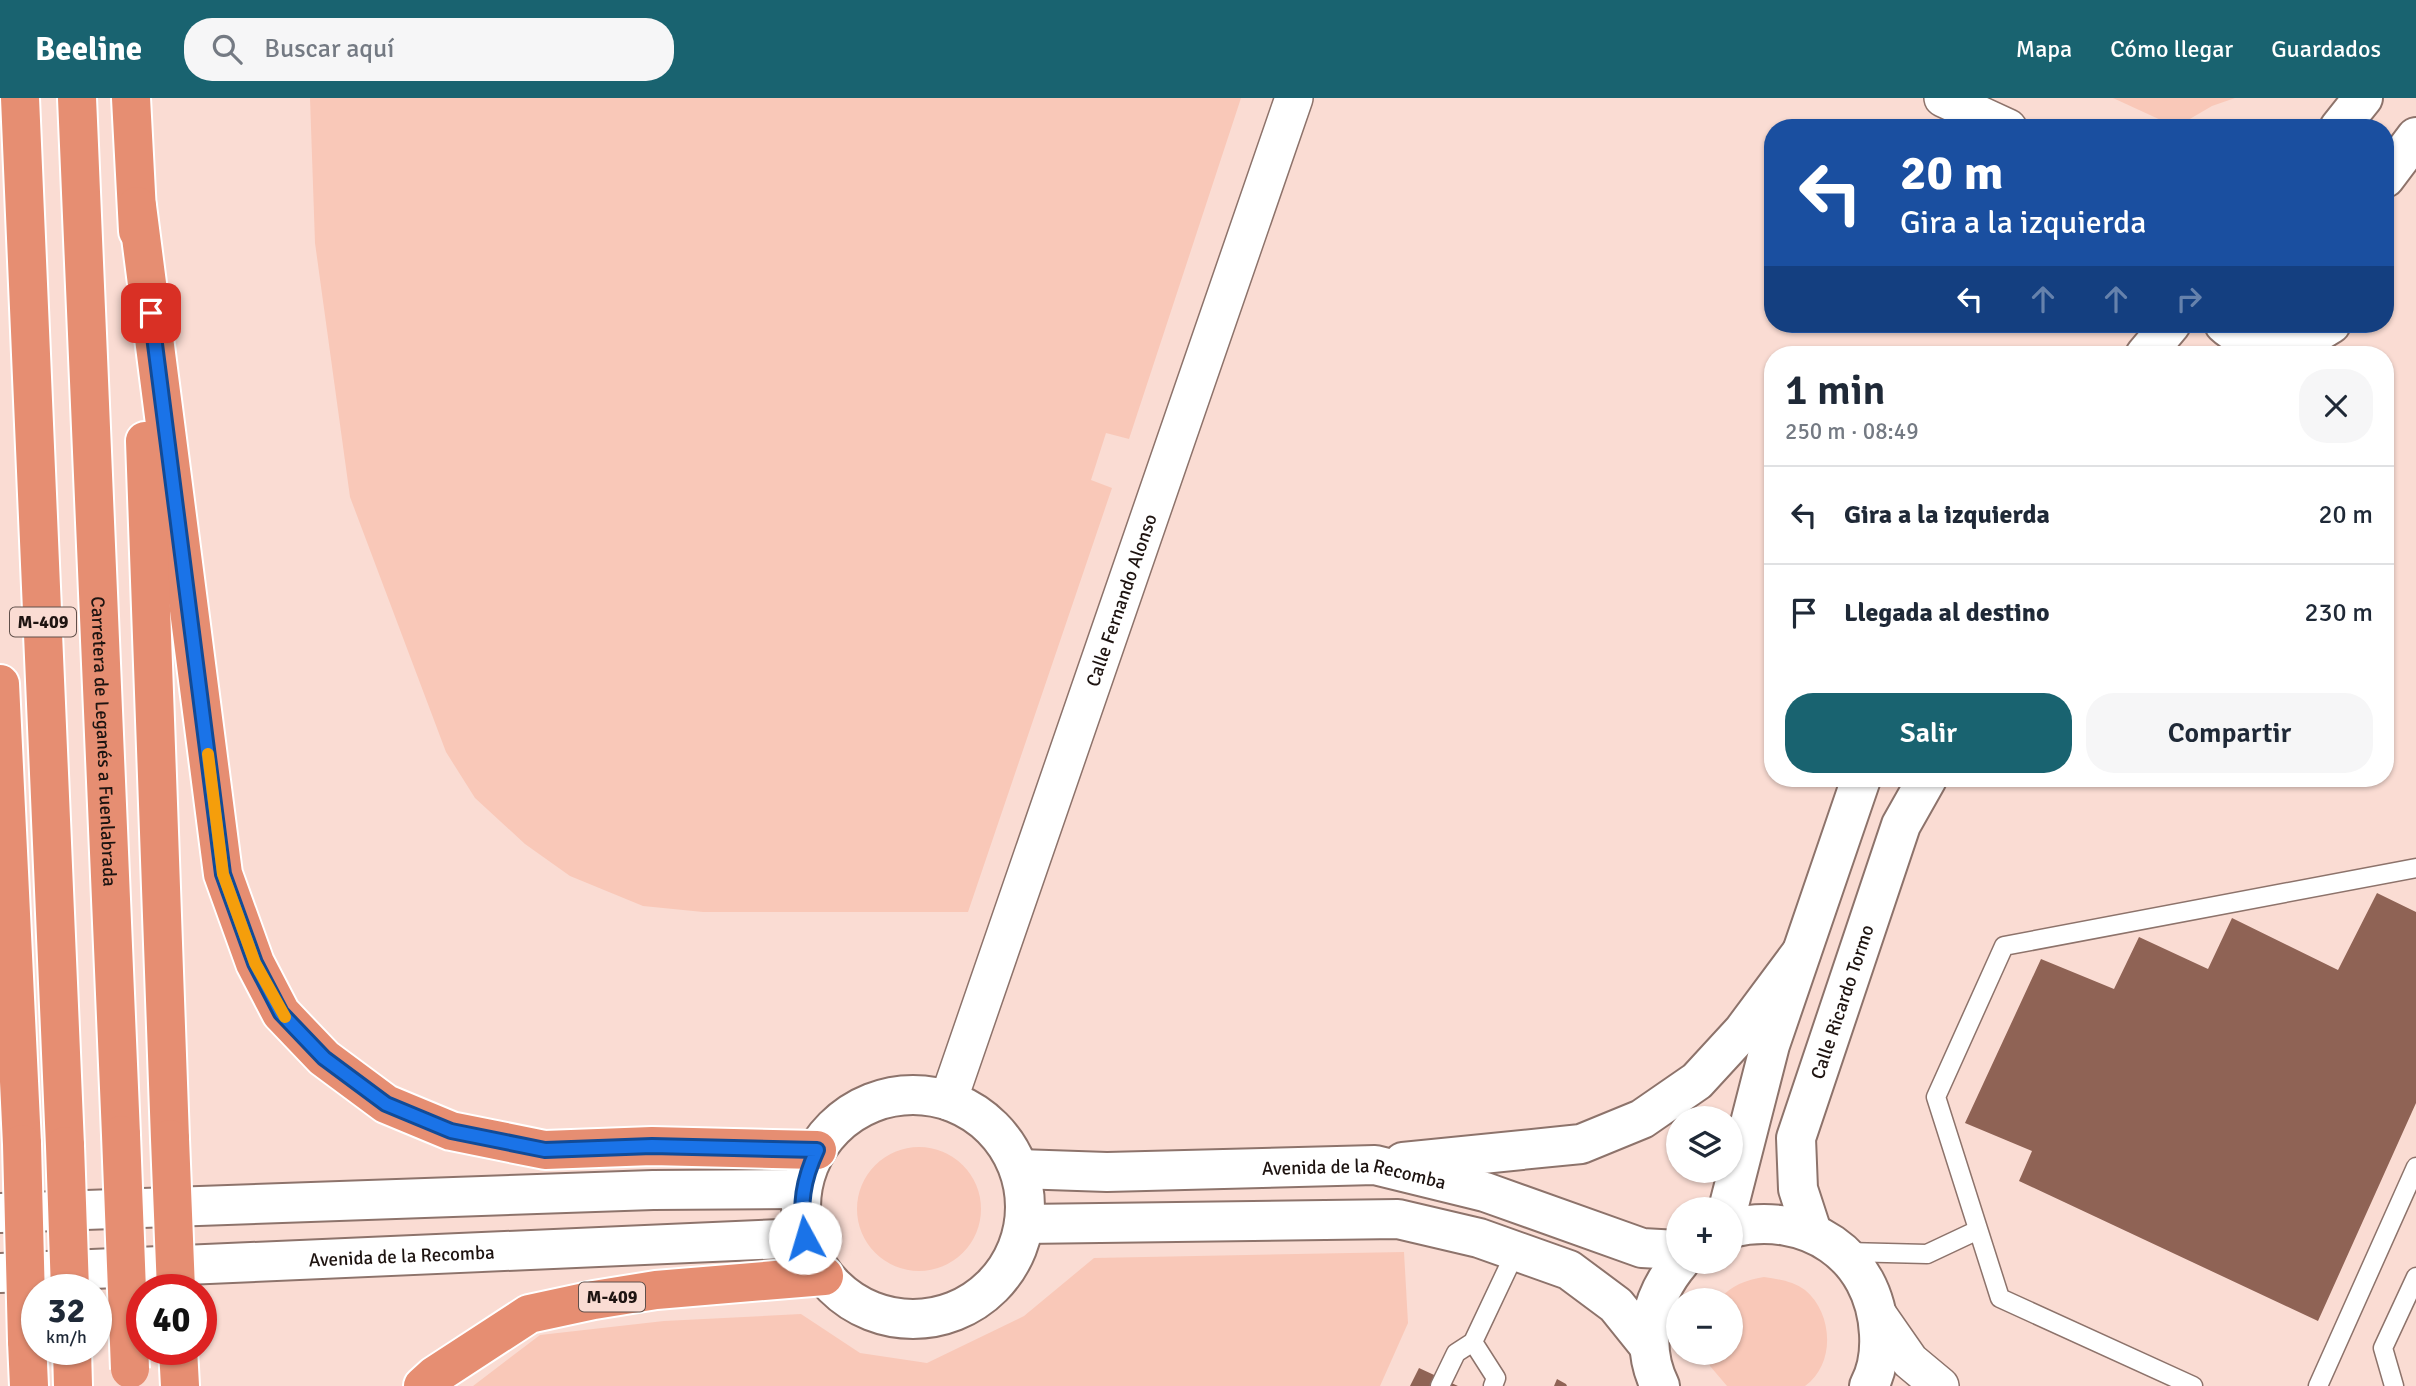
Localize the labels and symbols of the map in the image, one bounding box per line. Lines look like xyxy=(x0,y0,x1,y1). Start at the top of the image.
pin xyxy=(121,283,181,343)
street label: Calle Fernando Alonso xyxy=(1081,511,1163,690)
street label: Carretera de Leganés a Fuenlabrada xyxy=(85,596,121,887)
road number: M-409 xyxy=(10,608,76,636)
street label: Calle Ricardo Tormo xyxy=(1806,922,1880,1082)
street label: Avenida de la Recomba xyxy=(1262,1154,1448,1195)
position arrow xyxy=(768,1201,842,1275)
street label: Avenida de la Recomba xyxy=(308,1241,495,1273)
speed limit sign: 40 xyxy=(126,1274,217,1365)
road number: M-409 xyxy=(579,1282,645,1312)

